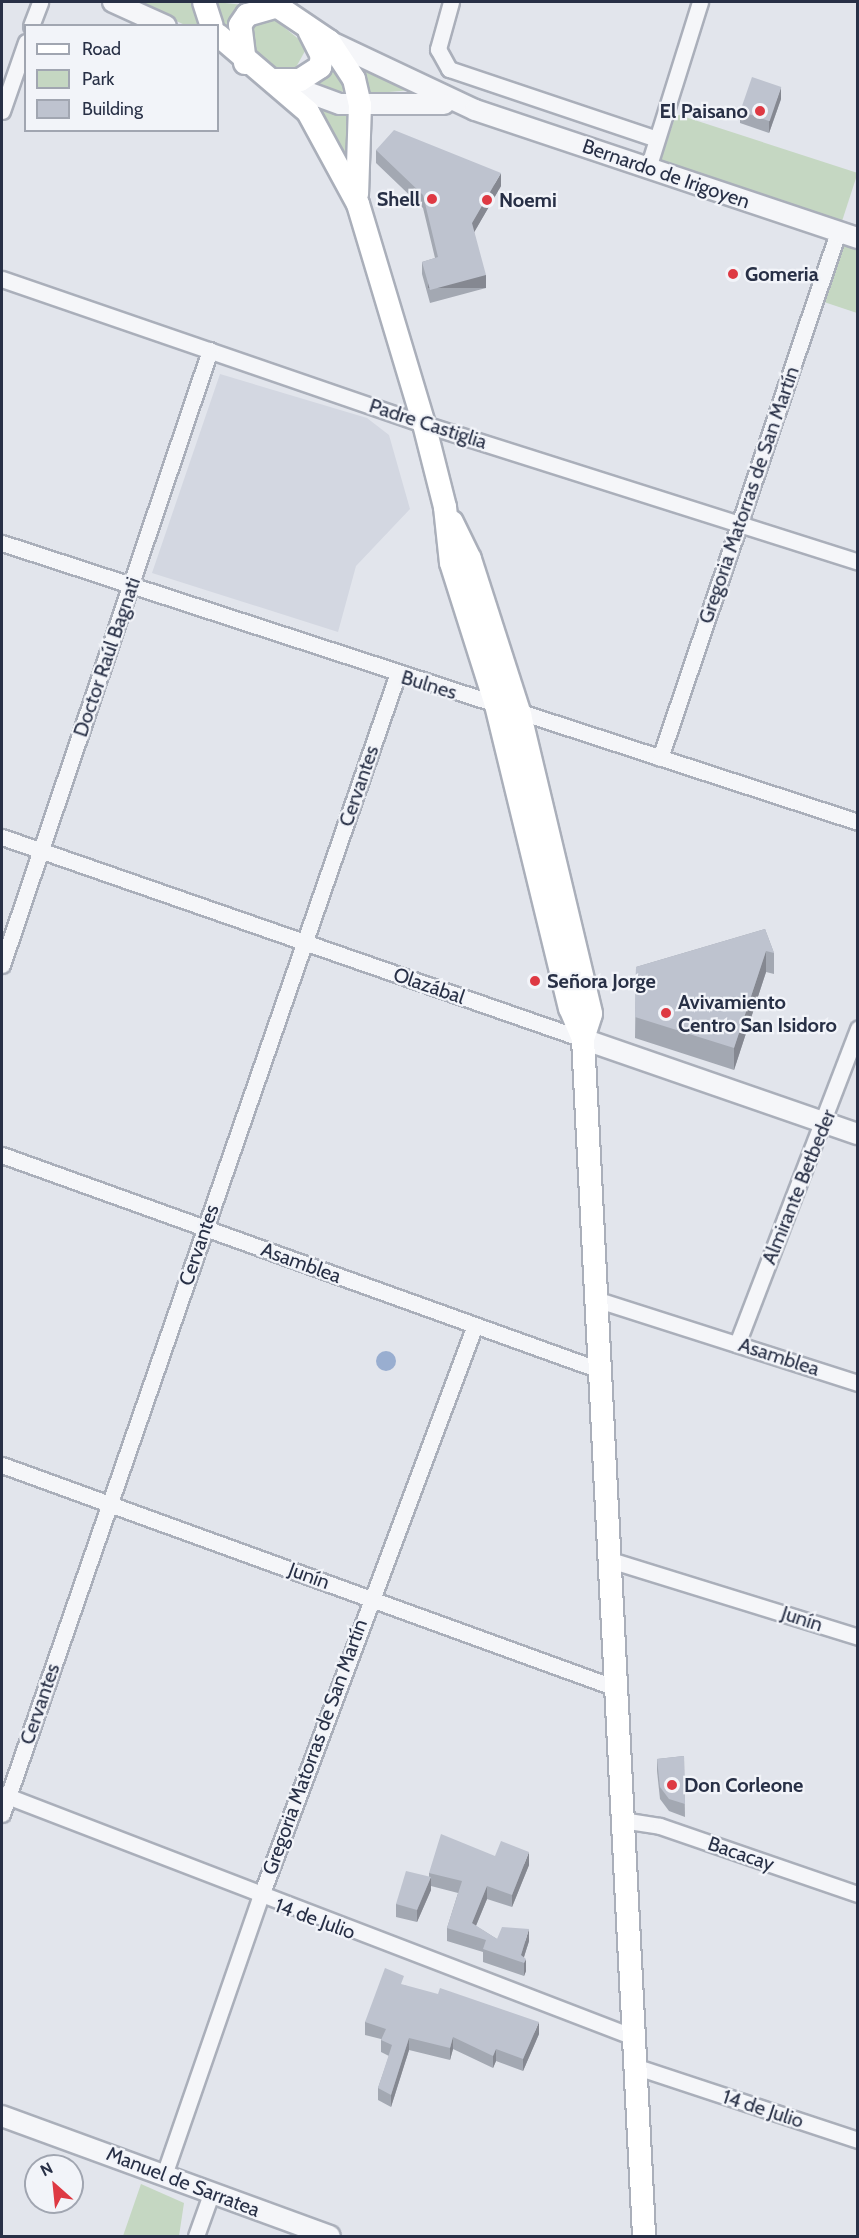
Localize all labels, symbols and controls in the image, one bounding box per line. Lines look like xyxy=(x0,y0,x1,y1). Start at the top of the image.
legend xyxy=(24,24,219,132)
text: Road xyxy=(82,38,121,60)
text: Park xyxy=(82,68,114,90)
text: Building xyxy=(82,98,143,120)
place label: El Paisano xyxy=(660,99,748,123)
marker: El Paisano xyxy=(753,104,767,118)
street label: Bernardo de Irigoyen xyxy=(579,134,753,214)
place label: Shell xyxy=(377,187,420,211)
place label: Noemi xyxy=(499,188,557,212)
marker: Shell xyxy=(425,192,439,206)
marker: Noemi xyxy=(480,193,494,207)
place label: Gomeria xyxy=(745,262,819,286)
marker: Gomeria xyxy=(726,267,740,281)
street label: Gregoria Matorras de San Martín xyxy=(694,363,804,627)
street label: Padre Castiglia xyxy=(366,394,490,454)
street label: Doctor Raúl Bagnati xyxy=(68,574,146,740)
street label: Bulnes xyxy=(398,665,460,705)
street label: Cervantes xyxy=(334,742,384,830)
street label: Olazábal xyxy=(390,963,468,1009)
place label: Señora Jorge xyxy=(547,969,656,993)
marker: Señora Jorge xyxy=(528,974,542,988)
place label: Avivamiento Centro San Isidoro xyxy=(678,990,837,1037)
marker: Avivamiento Centro San Isidoro xyxy=(659,1006,673,1020)
street label: Almirante Betbeder xyxy=(757,1106,841,1268)
street label: Cervantes xyxy=(174,1201,224,1289)
street label: Asamblea xyxy=(258,1237,344,1289)
street label: Asamblea xyxy=(736,1333,822,1381)
street label: Junín xyxy=(285,1558,333,1594)
street label: Junín xyxy=(778,1601,826,1637)
street label: Gregoria Matorras de San Martín xyxy=(257,1616,373,1878)
street label: Cervantes xyxy=(15,1660,65,1748)
place label: Don Corleone xyxy=(684,1773,803,1797)
marker: Don Corleone xyxy=(665,1778,679,1792)
street label: Bacacay xyxy=(705,1831,777,1877)
street label: 14 de Julio xyxy=(272,1893,358,1945)
street label: 14 de Julio xyxy=(719,2085,807,2133)
street label: Manuel de Sarratea xyxy=(103,2142,263,2222)
north arrow xyxy=(24,2154,84,2214)
text: N xyxy=(37,2158,56,2180)

